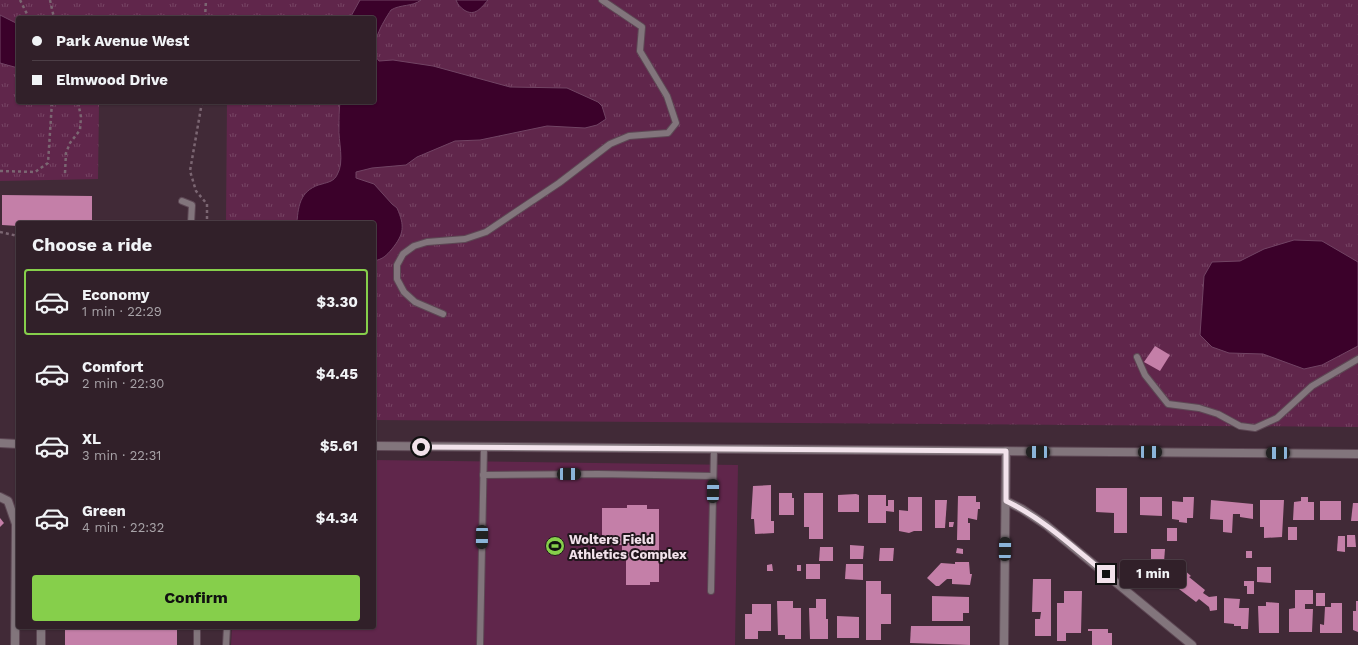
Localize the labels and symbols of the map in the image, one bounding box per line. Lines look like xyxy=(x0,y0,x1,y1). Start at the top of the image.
route start xyxy=(412,438,430,456)
car xyxy=(1026,446,1050,458)
car xyxy=(1138,446,1162,458)
car xyxy=(1266,447,1290,459)
car xyxy=(557,468,581,480)
car xyxy=(707,479,719,503)
car xyxy=(476,525,488,549)
place label: Wolters Field Athletics Complex xyxy=(569,532,687,562)
sports icon: Wolters Field Athletics Complex xyxy=(544,535,566,557)
car xyxy=(999,537,1011,561)
callout: 1 min xyxy=(1120,560,1186,588)
route end xyxy=(1097,565,1115,583)

